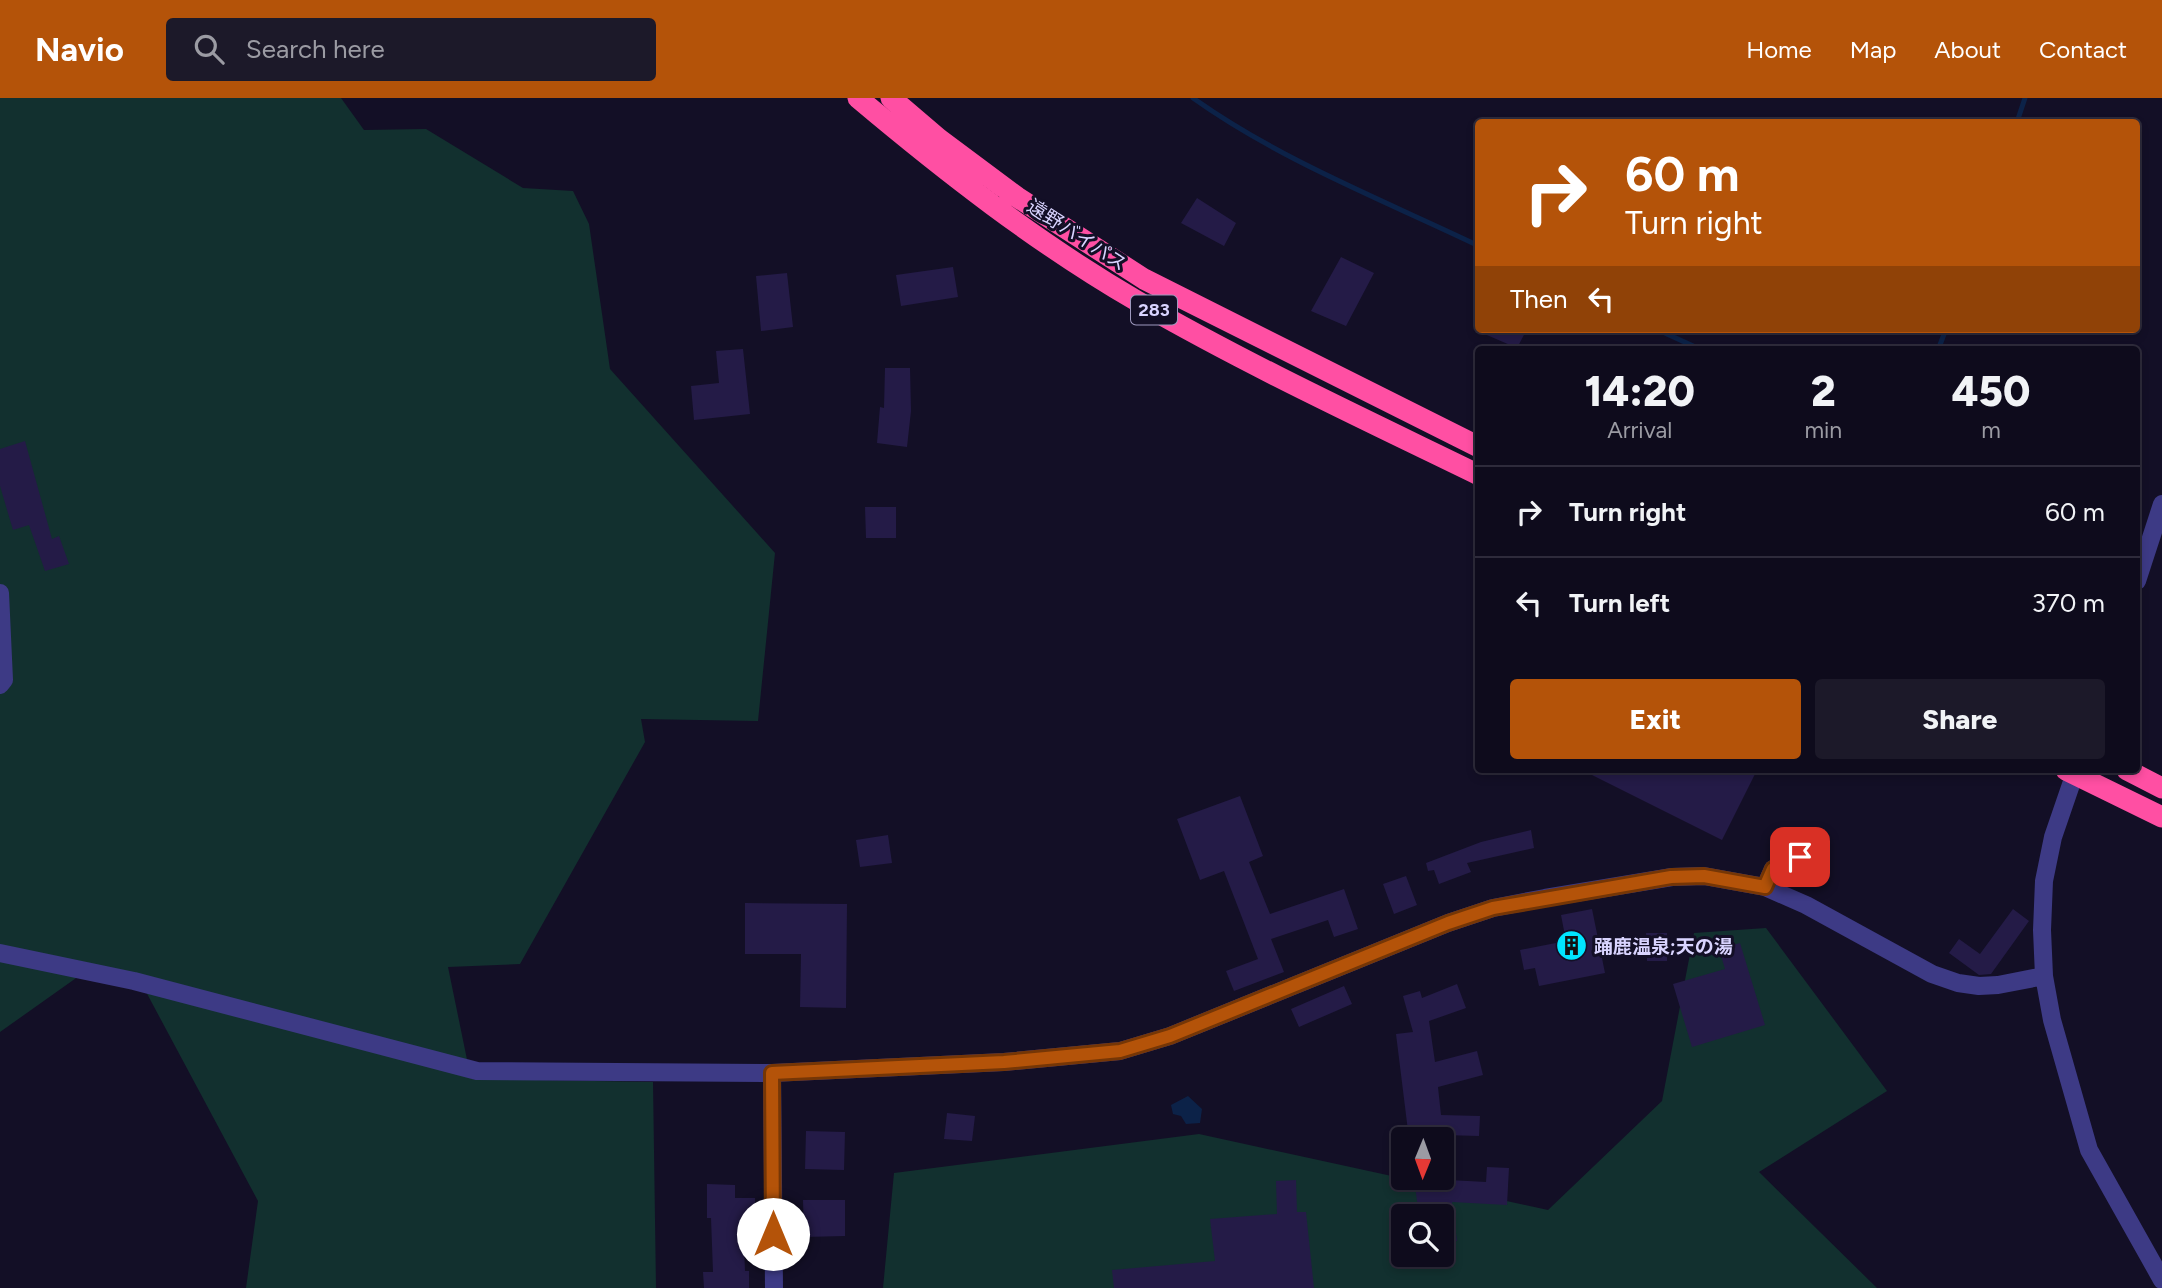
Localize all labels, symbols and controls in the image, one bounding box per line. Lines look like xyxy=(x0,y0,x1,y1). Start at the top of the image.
search box xyxy=(166,18,656,81)
text: Navio xyxy=(35,30,124,69)
icon: search xyxy=(190,30,228,68)
text: Search here xyxy=(246,33,385,65)
text: Home xyxy=(1746,35,1812,64)
text: Map xyxy=(1850,35,1896,64)
text: About xyxy=(1934,35,2001,64)
text: Contact xyxy=(2039,35,2127,64)
text: 60 m xyxy=(1625,144,1740,203)
icon: right xyxy=(1510,147,1601,238)
street label: 遠野バイパス xyxy=(1023,194,1131,276)
text: Turn right xyxy=(1625,204,1763,242)
icon: left xyxy=(1582,280,1620,318)
text: Then xyxy=(1510,283,1568,315)
road number: 283 xyxy=(1131,295,1177,324)
text: 14:20 xyxy=(1585,366,1695,417)
text: 2 xyxy=(1811,366,1836,417)
text: 450 xyxy=(1952,366,2030,417)
text: Arrival xyxy=(1607,416,1672,444)
text: min xyxy=(1804,416,1842,444)
text: m xyxy=(1981,416,2001,444)
icon: right xyxy=(1510,493,1548,531)
text: Turn right xyxy=(1569,496,1686,528)
text: 60 m xyxy=(2045,496,2105,528)
icon: left xyxy=(1510,584,1548,622)
text: Turn left xyxy=(1569,587,1670,619)
text: 370 m xyxy=(2032,587,2105,619)
button: Exit xyxy=(1510,679,1801,759)
button: Share xyxy=(1815,679,2105,759)
pin xyxy=(1770,827,1830,887)
icon: arrive xyxy=(1781,838,1819,876)
building icon: 踊鹿温泉;天の湯 xyxy=(1554,929,1588,963)
place label: 踊鹿温泉;天の湯 xyxy=(1594,935,1733,958)
north arrow xyxy=(1391,1127,1454,1190)
map controls xyxy=(1391,1127,1454,1267)
position arrow xyxy=(736,1197,810,1271)
button: search xyxy=(1391,1204,1454,1267)

